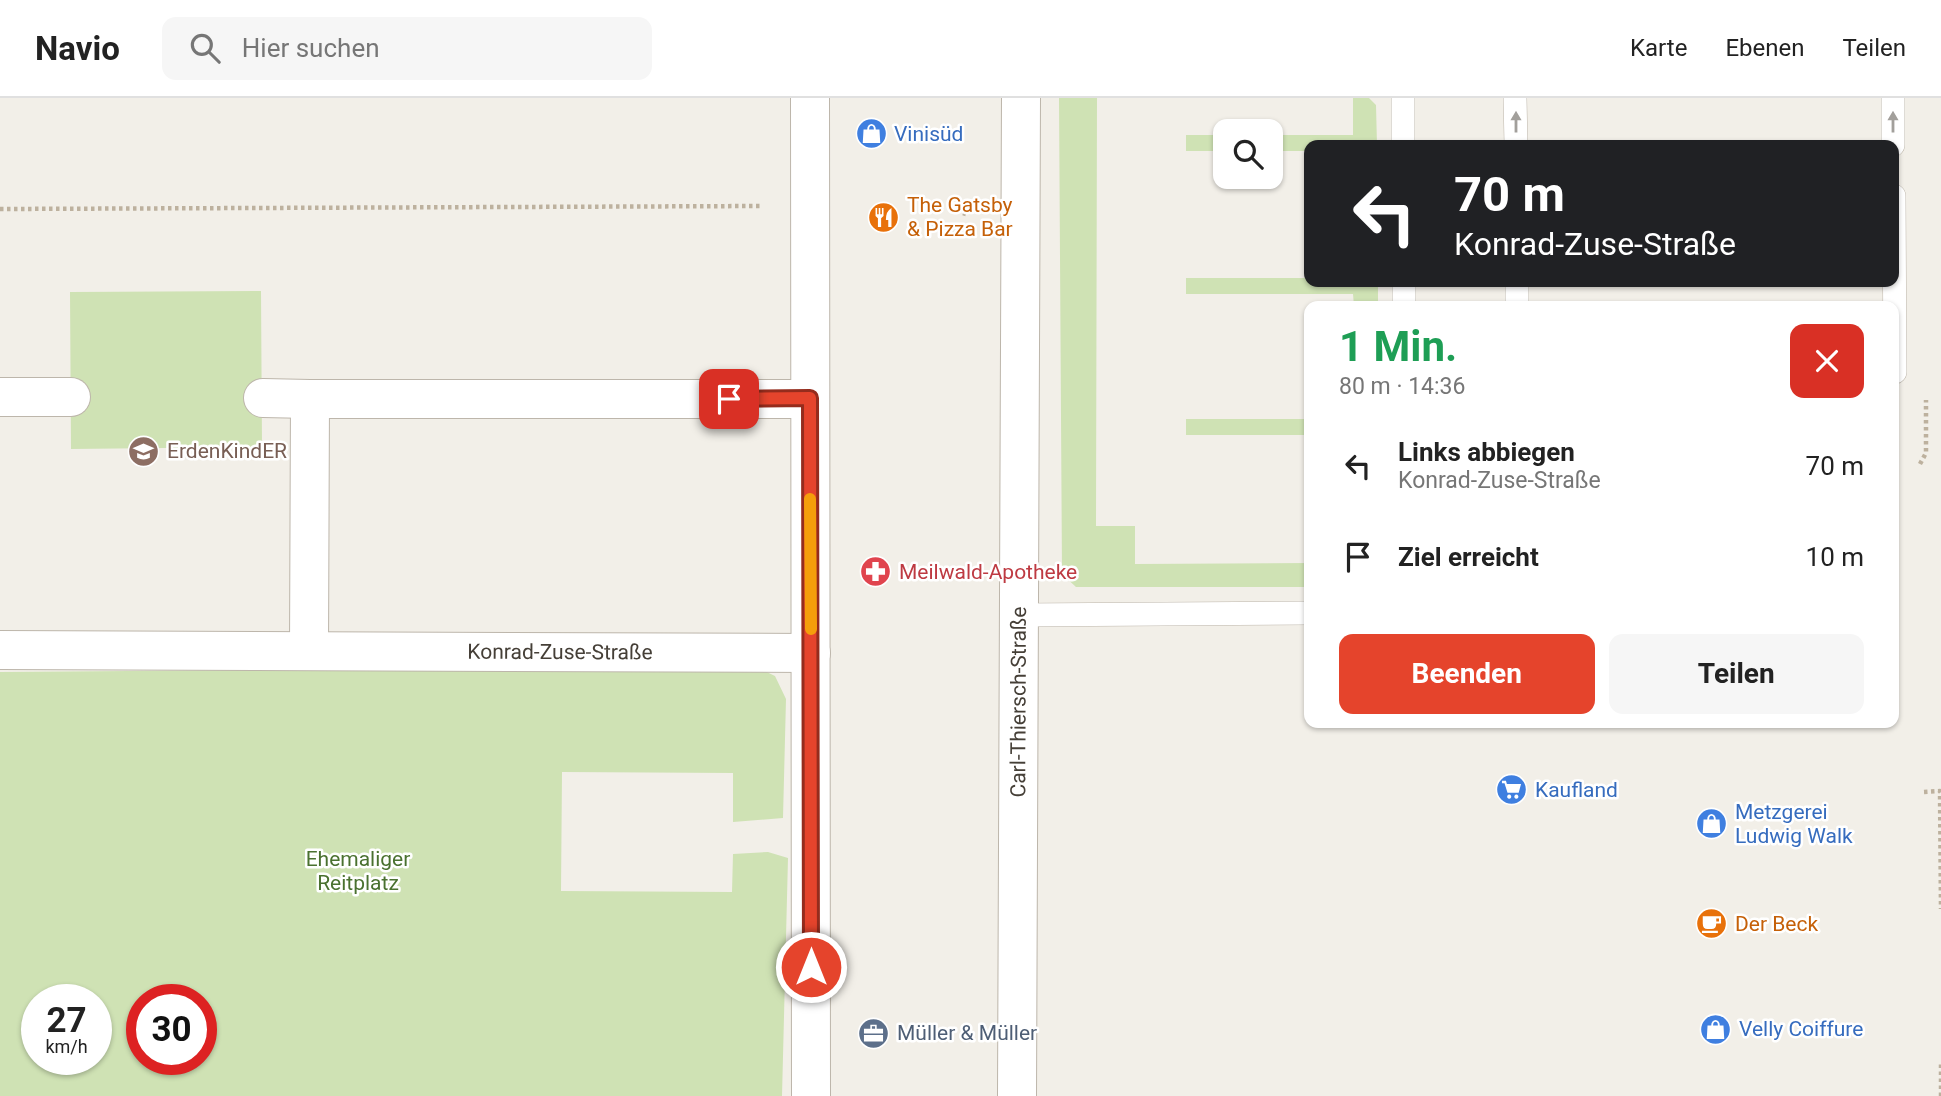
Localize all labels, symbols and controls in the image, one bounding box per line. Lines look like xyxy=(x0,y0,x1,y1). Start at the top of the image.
search box xyxy=(162,17,652,80)
text: Navio xyxy=(35,29,120,68)
icon: search xyxy=(186,29,224,67)
text: Hier suchen xyxy=(242,33,380,63)
text: Karte xyxy=(1630,34,1687,62)
text: Ebenen xyxy=(1725,34,1804,62)
text: Teilen xyxy=(1842,34,1906,62)
one-way arrow xyxy=(1510,110,1522,132)
one-way arrow xyxy=(1887,110,1899,132)
shop icon: Vinisüd xyxy=(854,117,888,151)
map controls xyxy=(1213,119,1283,189)
button: search xyxy=(1213,119,1283,189)
place label: Vinisüd xyxy=(894,122,963,146)
text: 70 m xyxy=(1454,166,1565,223)
icon: left xyxy=(1339,168,1430,259)
place label: The Gatsby & Pizza Bar xyxy=(907,193,1013,241)
restaurant icon: The Gatsby & Pizza Bar xyxy=(867,200,901,234)
text: Konrad-Zuse-Straße xyxy=(1454,225,1736,263)
text: 1 Min. xyxy=(1339,322,1457,371)
button: close xyxy=(1790,324,1864,398)
pin xyxy=(699,369,759,429)
text: 80 m · 14:36 xyxy=(1339,373,1465,400)
icon: arrive xyxy=(710,380,748,418)
school or university icon: ErdenKindER xyxy=(127,434,161,468)
text: Links abbiegen xyxy=(1398,437,1575,467)
place label: ErdenKindER xyxy=(167,439,287,463)
icon: left xyxy=(1339,447,1377,485)
text: 70 m xyxy=(1806,451,1864,481)
text: Konrad-Zuse-Straße xyxy=(1398,467,1601,494)
icon: arrive xyxy=(1339,538,1377,576)
text: Ziel erreicht xyxy=(1398,542,1539,572)
text: 10 m xyxy=(1806,542,1864,572)
pharmacy icon: Meilwald-Apotheke xyxy=(859,555,893,589)
place label: Meilwald-Apotheke xyxy=(899,560,1077,584)
street label: Carl-Thiersch-Straße xyxy=(1006,606,1031,798)
button: Beenden xyxy=(1339,634,1595,714)
button: Teilen xyxy=(1609,634,1864,714)
street label: Konrad-Zuse-Straße xyxy=(467,640,653,664)
supermarket icon: Kaufland xyxy=(1495,773,1529,807)
place label: Kaufland xyxy=(1535,778,1618,802)
place label: Metzgerei Ludwig Walk xyxy=(1735,800,1853,848)
shop icon: Metzgerei Ludwig Walk xyxy=(1695,807,1729,841)
park label: Ehemaliger Reitplatz xyxy=(306,847,410,895)
cafe icon: Der Beck xyxy=(1695,907,1729,941)
place label: Der Beck xyxy=(1735,912,1818,936)
position arrow xyxy=(774,930,848,1004)
speed limit sign: 30 xyxy=(126,984,217,1075)
text: 27 xyxy=(46,1000,87,1041)
shop icon: Velly Coiffure xyxy=(1699,1012,1733,1046)
office icon: Müller & Müller xyxy=(857,1016,891,1050)
place label: Velly Coiffure xyxy=(1739,1017,1863,1041)
place label: Müller & Müller xyxy=(897,1021,1037,1045)
text: km/h xyxy=(45,1036,88,1057)

